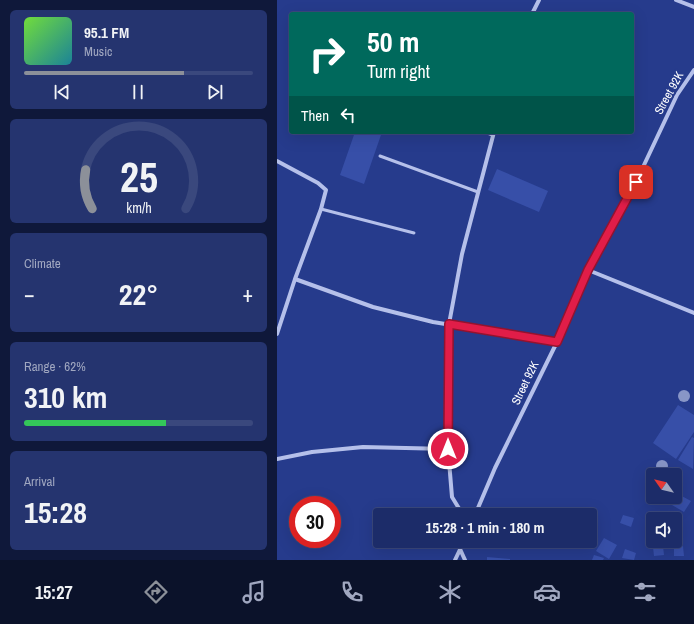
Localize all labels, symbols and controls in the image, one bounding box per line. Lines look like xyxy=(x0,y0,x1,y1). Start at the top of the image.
text: 95.1 FM xyxy=(84,22,129,43)
text: 50 m xyxy=(367,23,419,61)
icon: right xyxy=(301,28,353,80)
text: Music xyxy=(84,43,112,60)
text: Turn right xyxy=(367,59,430,84)
street label: Street 92K xyxy=(651,68,687,117)
icon: previous xyxy=(51,81,73,103)
icon: pause xyxy=(127,81,149,103)
icon: next xyxy=(204,81,226,103)
icon: left xyxy=(337,104,359,126)
text: Then xyxy=(301,105,329,126)
text: 25 xyxy=(120,149,157,205)
pin xyxy=(619,165,653,199)
icon: arrive xyxy=(625,171,647,193)
text: km/h xyxy=(126,198,151,217)
text: Climate xyxy=(24,255,61,272)
text: 22° xyxy=(119,274,158,314)
text: − xyxy=(24,279,35,309)
text: + xyxy=(242,279,253,309)
text: Range · 62% xyxy=(24,358,86,375)
street label: Street 92K xyxy=(508,358,543,407)
text: 310 km xyxy=(24,377,107,417)
position arrow xyxy=(427,428,469,470)
north arrow xyxy=(646,468,682,504)
map controls xyxy=(646,468,682,548)
text: Arrival xyxy=(24,473,55,490)
text: 15:28 xyxy=(24,492,87,532)
speed limit sign: 30 xyxy=(289,496,341,548)
button: sound xyxy=(646,512,682,548)
text: 15:28 · 1 min · 180 m xyxy=(426,517,544,538)
icon: directions xyxy=(142,578,170,606)
icon: music xyxy=(240,578,268,606)
icon: phone xyxy=(338,578,366,606)
icon: climate xyxy=(436,578,464,606)
icon: car xyxy=(533,578,561,606)
icon: filters xyxy=(631,578,659,606)
text: 15:27 xyxy=(35,580,73,605)

